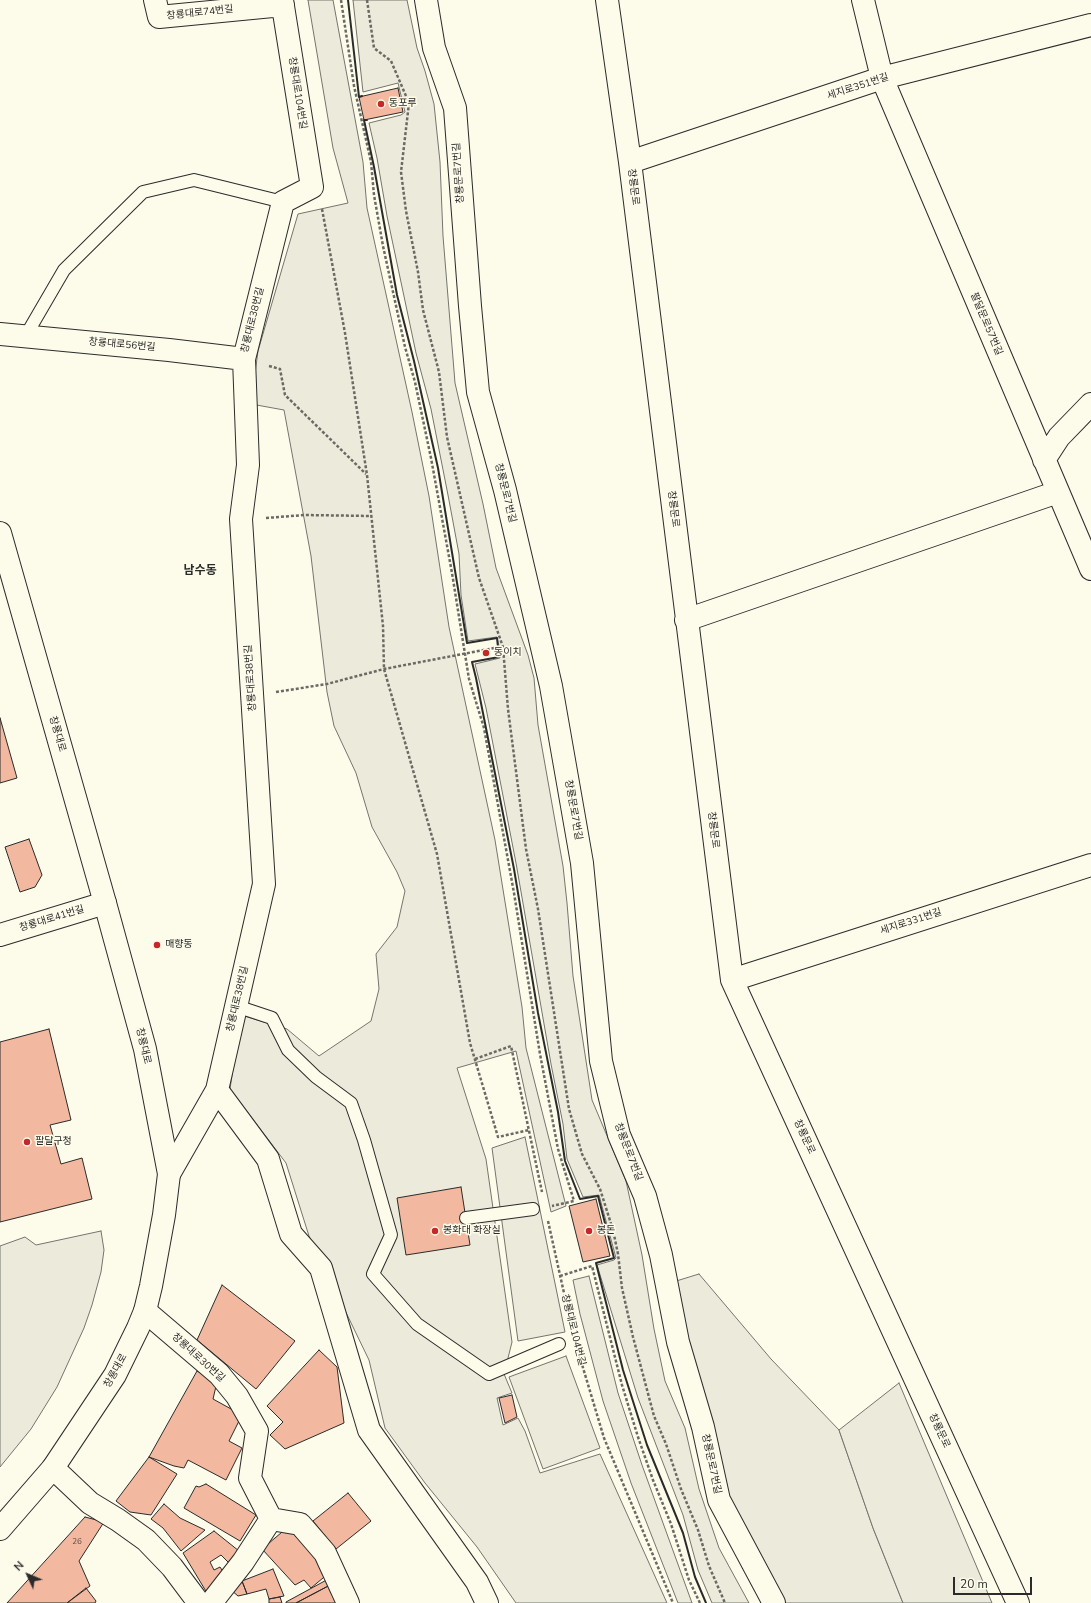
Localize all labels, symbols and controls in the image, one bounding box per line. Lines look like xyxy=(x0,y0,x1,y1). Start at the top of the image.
street label: 창룡대로74번길 xyxy=(166,4,234,22)
street label: 창룡대로104번길 xyxy=(285,56,309,130)
street label: 세지로351번길 xyxy=(826,71,890,103)
place label: 동포루 xyxy=(389,98,417,110)
marker: 동포루 xyxy=(376,99,386,109)
street label: 창룡문로7번길 xyxy=(451,142,467,204)
street label: 창룡문로 xyxy=(625,168,641,206)
street label: 창룡대로38번길 xyxy=(239,286,267,354)
street label: 팔달문로57번길 xyxy=(967,291,1005,357)
street label: 창룡대로56번길 xyxy=(88,336,156,354)
street label: 창룡문로7번길 xyxy=(492,462,518,524)
street label: 창룡문로 xyxy=(665,490,681,528)
district label: 남수동 xyxy=(183,564,217,578)
street label: 창룡대로38번길 xyxy=(243,644,259,712)
place label: 동이치 xyxy=(494,647,522,659)
marker: 동이치 xyxy=(481,648,491,658)
street label: 창룡대로 xyxy=(46,715,68,753)
street label: 창룡문로7번길 xyxy=(562,779,584,841)
street label: 창룡문로 xyxy=(705,811,721,849)
street label: 창룡대로41번길 xyxy=(18,903,86,935)
street label: 세지로331번길 xyxy=(879,906,943,938)
place label: 매향동 xyxy=(165,939,193,951)
marker: 매향동 xyxy=(152,940,162,950)
street label: 창룡대로38번길 xyxy=(225,965,251,1033)
street label: 창룡대로 xyxy=(133,1027,153,1065)
street label: 창룡문로 xyxy=(791,1118,817,1156)
street label: 창룡문로7번길 xyxy=(611,1121,645,1183)
place label: 팔달구청 xyxy=(35,1136,72,1148)
marker: 팔달구청 xyxy=(22,1137,32,1147)
place label: 봉화대 화장실 xyxy=(443,1225,501,1237)
place label: 봉돈 xyxy=(597,1225,615,1237)
marker: 봉화대 화장실 xyxy=(430,1226,440,1236)
marker: 봉돈 xyxy=(584,1226,594,1236)
street label: 창룡대로104번길 xyxy=(558,1293,588,1367)
street label: 창룡대로30번길 xyxy=(169,1331,227,1385)
street label: 창룡대로 xyxy=(102,1352,130,1390)
street label: 창룡문로 xyxy=(926,1412,952,1450)
street label: 창룡문로7번길 xyxy=(699,1433,723,1495)
house number: 26 xyxy=(72,1537,82,1547)
north arrow xyxy=(8,1555,48,1595)
text: N xyxy=(11,1558,27,1574)
scale bar xyxy=(955,1569,1034,1595)
text: 20 m xyxy=(960,1576,988,1592)

